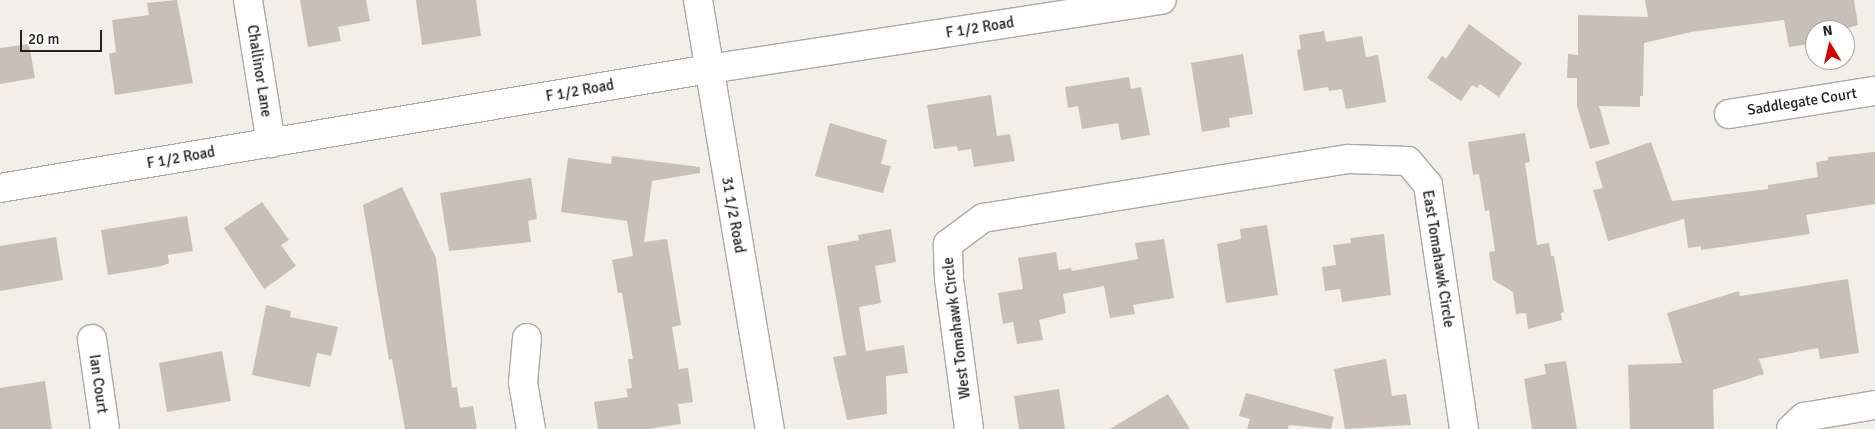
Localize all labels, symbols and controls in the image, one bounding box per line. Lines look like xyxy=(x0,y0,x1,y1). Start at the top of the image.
street label: F 1/2 Road xyxy=(944,14,1016,42)
scale bar xyxy=(22,20,105,52)
north arrow xyxy=(1805,20,1855,70)
text: N xyxy=(1822,22,1834,40)
street label: Challinor Lane xyxy=(243,24,275,118)
text: 20 m xyxy=(28,30,59,48)
street label: F 1/2 Road xyxy=(544,76,616,106)
street label: Saddlegate Court xyxy=(1746,84,1858,120)
street label: F 1/2 Road xyxy=(145,143,217,173)
street label: 31 1/2 Road xyxy=(717,175,749,255)
street label: East Tomahawk Circle xyxy=(1418,189,1458,329)
street label: West Tomahawk Circle xyxy=(939,256,975,400)
street label: Ian Court xyxy=(85,353,111,415)

